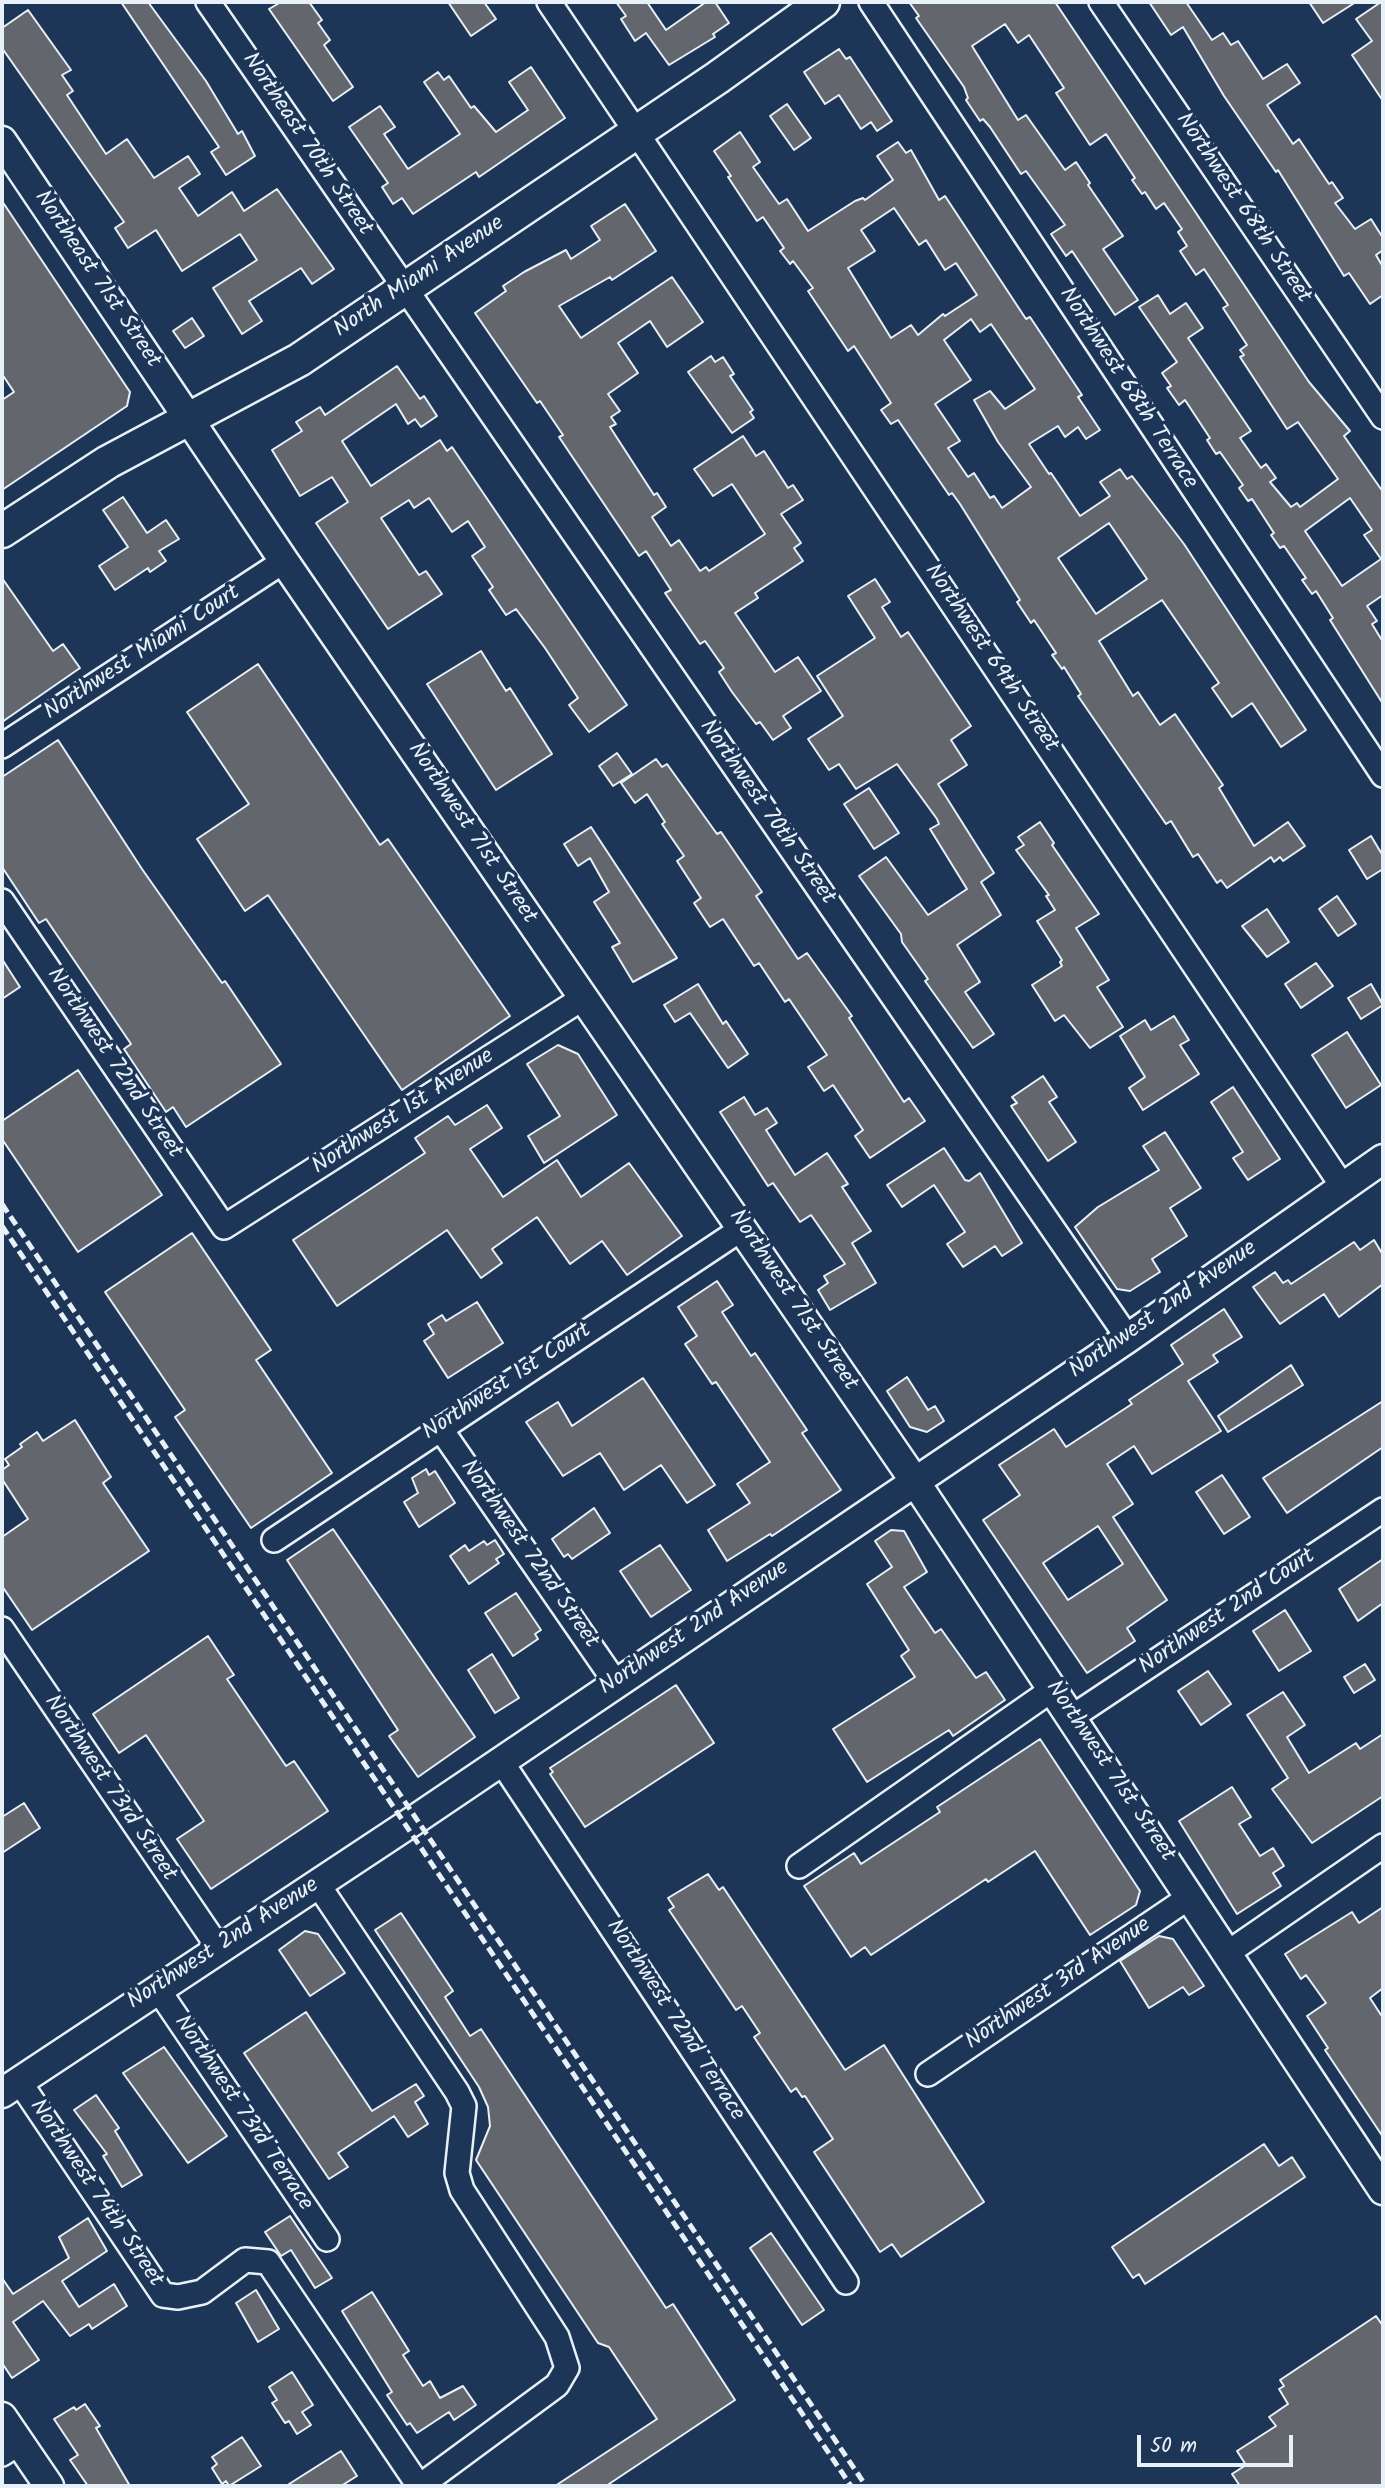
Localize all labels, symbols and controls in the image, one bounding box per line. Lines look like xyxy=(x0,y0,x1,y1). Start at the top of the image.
street label: Northeast 70th Street xyxy=(235,48,377,242)
street label: Northwest 68th Street xyxy=(1168,108,1316,310)
street label: Northeast 71st Street xyxy=(26,186,166,374)
street label: North Miami Avenue xyxy=(330,211,510,345)
street label: Northwest 68th Terrace xyxy=(1051,283,1203,495)
street label: Northwest 69th Street xyxy=(917,560,1063,758)
street label: Northwest Miami Court xyxy=(40,580,246,728)
street label: Northwest 70th Street xyxy=(692,715,840,911)
street label: Northwest 71st Street xyxy=(400,738,542,930)
street label: Northwest 72nd Street xyxy=(39,963,187,1165)
street label: Northwest 1st Avenue xyxy=(308,1044,500,1182)
street label: Northwest 71st Street xyxy=(721,1205,863,1397)
street label: Northwest 2nd Avenue xyxy=(1065,1236,1263,1386)
street label: Northwest 1st Court xyxy=(419,1318,597,1448)
street label: Northwest 72nd Street xyxy=(453,1455,603,1655)
street label: Northwest 2nd Court xyxy=(1135,1544,1321,1682)
street label: Northwest 2nd Avenue xyxy=(595,1555,795,1703)
street label: Northwest 71st Street xyxy=(1038,1676,1180,1868)
street label: Northwest 73rd Street xyxy=(36,1691,182,1887)
street label: Northwest 2nd Avenue xyxy=(123,1873,325,2017)
street label: Northwest 3rd Avenue xyxy=(961,1913,1157,2057)
street label: Northwest 72nd Terrace xyxy=(598,1915,750,2127)
street label: Northwest 73rd Terrace xyxy=(166,2011,318,2217)
street label: Northwest 74th Street xyxy=(22,2095,168,2293)
scale bar xyxy=(1140,2422,1296,2466)
text: 50 m xyxy=(1150,2430,1197,2463)

